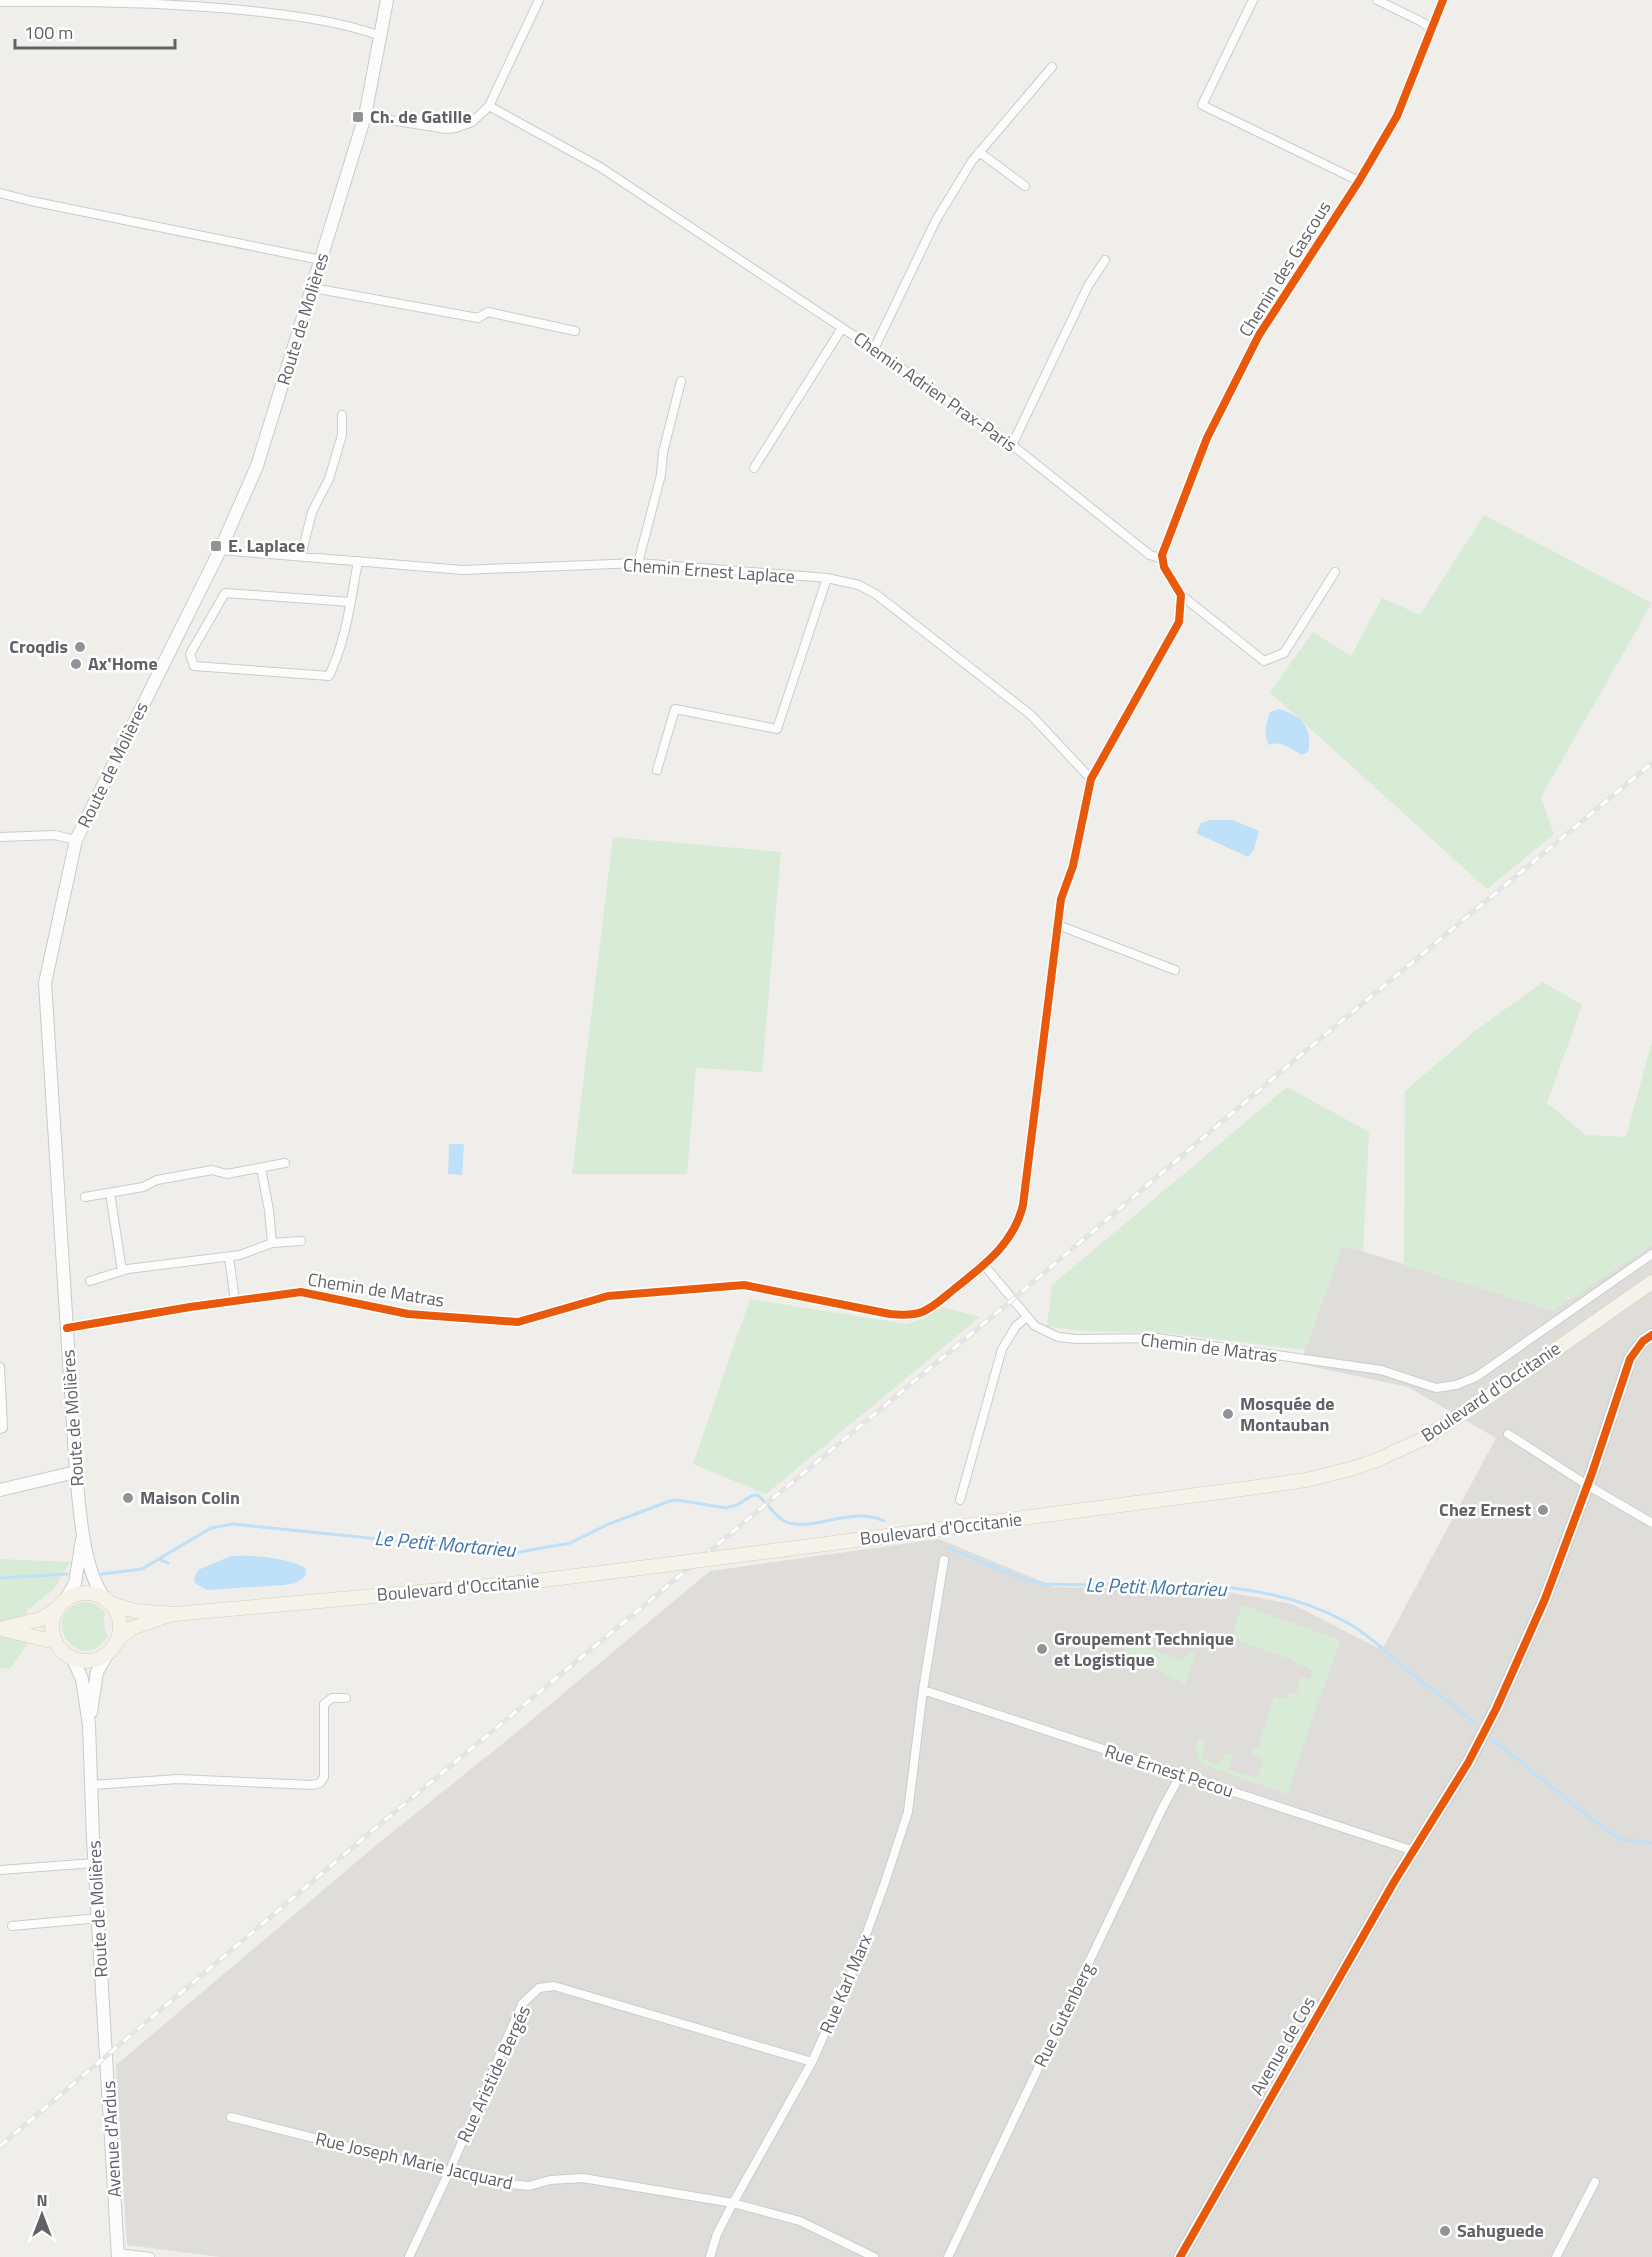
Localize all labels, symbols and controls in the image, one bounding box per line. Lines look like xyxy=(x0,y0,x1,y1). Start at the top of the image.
scale bar xyxy=(15,12,176,50)
text: 100 m xyxy=(24,19,73,46)
place label: Ch. de Gatille xyxy=(370,103,472,130)
marker: Ch. de Gatille xyxy=(351,110,365,124)
street label: Chemin des Gascous xyxy=(1232,196,1337,342)
street label: Route de Molières xyxy=(270,249,335,388)
street label: Chemin Adrien Prax-Paris xyxy=(848,325,1022,458)
place label: E. Laplace xyxy=(228,532,305,559)
marker: E. Laplace xyxy=(209,539,223,553)
street label: Chemin Ernest Laplace xyxy=(622,551,796,590)
place label: Croqdis xyxy=(9,633,68,660)
marker: Croqdis xyxy=(73,640,87,654)
place label: Ax'Home xyxy=(88,650,158,677)
marker: Ax'Home xyxy=(69,657,83,671)
street label: Route de Molières xyxy=(70,697,155,832)
street label: Chemin de Matras xyxy=(306,1265,446,1314)
street label: Chemin de Matras xyxy=(1139,1326,1279,1369)
street label: Boulevard d'Occitanie xyxy=(1416,1335,1566,1448)
street label: Route de Molières xyxy=(54,1349,91,1487)
place label: Mosquée de Montauban xyxy=(1240,1390,1335,1438)
marker: Mosquée de Montauban xyxy=(1221,1407,1235,1421)
place label: Maison Colin xyxy=(140,1484,240,1511)
marker: Maison Colin xyxy=(121,1491,135,1505)
place label: Chez Ernest xyxy=(1439,1496,1531,1523)
marker: Chez Ernest xyxy=(1536,1503,1550,1517)
street label: Boulevard d'Occitanie xyxy=(858,1505,1023,1552)
water label: Le Petit Mortarieu xyxy=(373,1522,518,1565)
street label: Boulevard d'Occitanie xyxy=(376,1567,540,1608)
water label: Le Petit Mortarieu xyxy=(1085,1569,1228,1604)
place label: Groupement Technique et Logistique xyxy=(1054,1625,1234,1673)
marker: Groupement Technique et Logistique xyxy=(1035,1642,1049,1656)
street label: Rue Ernest Pecou xyxy=(1101,1737,1237,1804)
street label: Route de Molières xyxy=(80,1840,115,1978)
street label: Rue Karl Marx xyxy=(812,1930,879,2038)
street label: Rue Gutenberg xyxy=(1027,1958,1101,2072)
street label: Avenue de Cos xyxy=(1243,1991,1322,2100)
street label: Rue Aristide Bergés xyxy=(450,2001,537,2147)
street label: Avenue d'Ardus xyxy=(95,2080,128,2198)
street label: Rue Joseph Marie Jacquard xyxy=(313,2125,515,2196)
north arrow xyxy=(12,2185,72,2245)
text: N xyxy=(36,2188,48,2212)
place label: Sahuguede xyxy=(1457,2217,1544,2244)
marker: Sahuguede xyxy=(1438,2224,1452,2238)

